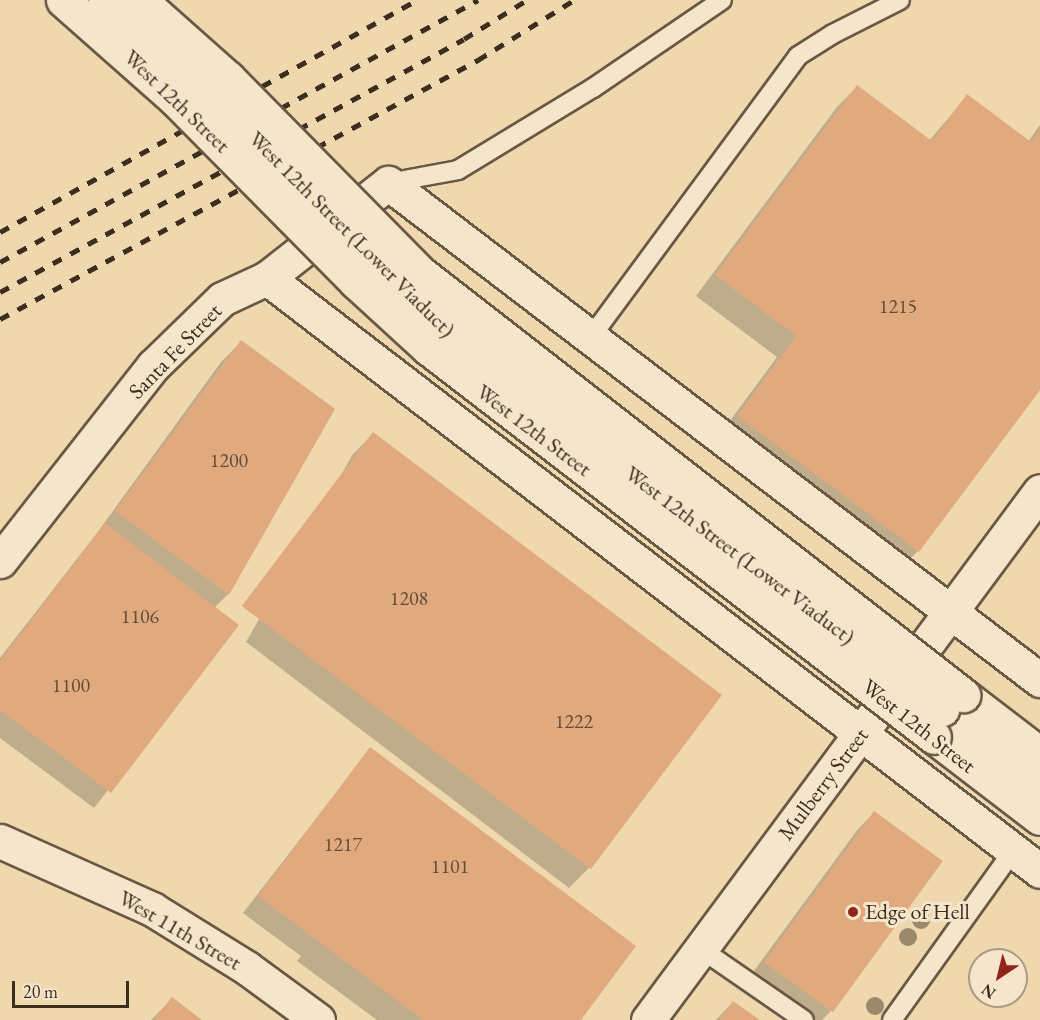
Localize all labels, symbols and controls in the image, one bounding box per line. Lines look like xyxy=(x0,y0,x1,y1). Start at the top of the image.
street label: West 12th Street xyxy=(119,44,235,158)
street label: West 12th Street (Lower Viaduct) xyxy=(243,125,461,343)
house number: 1215 xyxy=(879,294,917,318)
street label: Santa Fe Street xyxy=(123,298,227,404)
street label: West 12th Street xyxy=(471,378,597,482)
house number: 1200 xyxy=(210,448,248,472)
street label: West 12th Street (Lower Viaduct) xyxy=(620,460,860,650)
house number: 1208 xyxy=(390,586,428,610)
house number: 1106 xyxy=(121,604,159,628)
house number: 1100 xyxy=(52,673,90,697)
street label: West 12th Street xyxy=(857,673,981,779)
house number: 1222 xyxy=(555,709,593,733)
street label: Mulberry Street xyxy=(772,723,874,845)
house number: 1217 xyxy=(324,832,362,856)
house number: 1101 xyxy=(431,854,469,878)
street label: West 11th Street xyxy=(114,884,246,976)
place label: Edge of Hell xyxy=(865,899,970,925)
marker: Edge of Hell xyxy=(846,905,860,919)
north arrow xyxy=(968,948,1028,1008)
scale bar xyxy=(15,969,132,1007)
text: N xyxy=(977,979,1000,1004)
text: 20 m xyxy=(23,980,58,1003)

